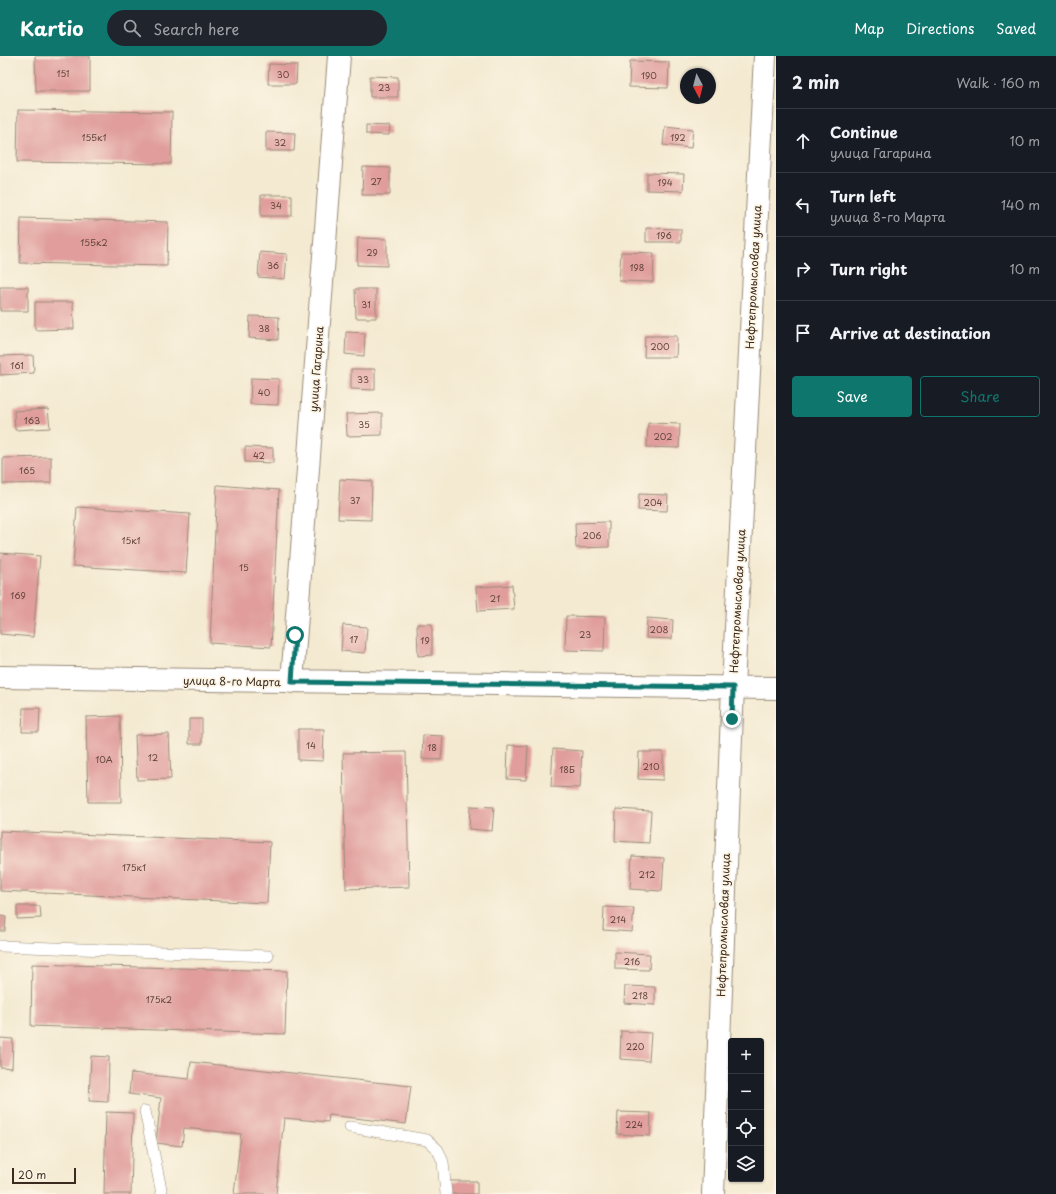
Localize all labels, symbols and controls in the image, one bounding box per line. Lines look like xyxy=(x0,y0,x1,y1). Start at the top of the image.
search box xyxy=(107,10,387,46)
text: Kartio xyxy=(20,14,83,42)
icon: search xyxy=(121,17,143,39)
text: Search here xyxy=(153,17,239,40)
text: Map xyxy=(854,18,884,39)
text: Directions xyxy=(906,18,974,39)
text: Saved xyxy=(996,18,1036,39)
house number: 151 xyxy=(56,66,70,80)
house number: 30 xyxy=(277,67,290,81)
house number: 190 xyxy=(641,68,657,82)
north arrow xyxy=(680,68,716,104)
text: 2 min xyxy=(792,69,839,95)
text: Walk · 160 m xyxy=(957,73,1040,92)
house number: 23 xyxy=(378,80,390,94)
text: Continue xyxy=(830,120,898,143)
house number: 155к1 xyxy=(81,130,107,144)
house number: 192 xyxy=(670,130,686,144)
icon: ahead xyxy=(792,130,814,152)
text: 10 m xyxy=(1010,131,1040,150)
house number: 32 xyxy=(274,135,286,149)
text: улица Гагарина xyxy=(830,143,932,162)
house number: 27 xyxy=(370,174,382,188)
house number: 194 xyxy=(657,175,673,189)
text: Turn left xyxy=(830,184,896,207)
icon: left xyxy=(792,194,814,216)
text: 140 m xyxy=(1001,195,1040,214)
house number: 34 xyxy=(270,198,282,212)
street label: Нефтепромысловая улица xyxy=(741,205,765,349)
text: улица 8-го Марта xyxy=(830,207,946,226)
house number: 196 xyxy=(656,228,672,242)
house number: 155к2 xyxy=(80,235,108,249)
house number: 29 xyxy=(366,245,378,259)
text: Turn right xyxy=(830,257,907,280)
house number: 36 xyxy=(267,258,279,272)
icon: right xyxy=(792,258,814,280)
text: 10 m xyxy=(1010,259,1040,278)
house number: 198 xyxy=(630,260,644,274)
house number: 31 xyxy=(361,297,371,311)
house number: 38 xyxy=(258,321,270,335)
text: Arrive at destination xyxy=(830,321,991,344)
icon: arrive xyxy=(792,322,814,344)
street label: улица Гагарина xyxy=(305,325,327,412)
house number: 200 xyxy=(650,339,670,353)
house number: 161 xyxy=(10,358,24,372)
house number: 33 xyxy=(357,372,369,386)
button: Save xyxy=(792,376,912,417)
button: Share xyxy=(920,376,1040,417)
house number: 40 xyxy=(258,385,271,399)
house number: 163 xyxy=(24,413,40,427)
house number: 35 xyxy=(358,417,370,431)
house number: 202 xyxy=(654,429,672,443)
house number: 42 xyxy=(253,448,265,462)
house number: 165 xyxy=(19,463,35,477)
house number: 37 xyxy=(350,493,360,507)
house number: 204 xyxy=(644,495,662,509)
house number: 206 xyxy=(583,528,601,542)
street label: Нефтепромысловая улица xyxy=(725,529,749,673)
house number: 15к1 xyxy=(121,533,141,547)
house number: 15 xyxy=(239,560,249,574)
house number: 169 xyxy=(10,588,26,602)
house number: 21 xyxy=(490,591,500,605)
house number: 208 xyxy=(650,622,668,636)
route start xyxy=(286,626,304,644)
house number: 23 xyxy=(579,627,591,641)
house number: 17 xyxy=(350,632,359,646)
house number: 19 xyxy=(420,633,430,647)
street label: улица 8-го Марта xyxy=(183,672,281,690)
route end xyxy=(723,710,741,728)
house number: 14 xyxy=(306,738,316,752)
house number: 18 xyxy=(427,740,437,754)
house number: 12 xyxy=(148,750,158,764)
house number: 10А xyxy=(95,752,113,766)
house number: 210 xyxy=(643,759,660,773)
house number: 18Б xyxy=(559,762,575,776)
street label: Нефтепромысловая улица xyxy=(712,853,734,997)
house number: 175к1 xyxy=(122,860,146,874)
house number: 212 xyxy=(639,867,655,881)
house number: 214 xyxy=(610,912,626,926)
house number: 216 xyxy=(624,954,640,968)
house number: 218 xyxy=(632,988,648,1002)
house number: 175к2 xyxy=(146,992,172,1006)
map controls xyxy=(728,1038,764,1182)
button: + xyxy=(728,1038,764,1074)
house number: 220 xyxy=(626,1039,645,1053)
button: − xyxy=(728,1074,764,1110)
button: locate xyxy=(728,1110,764,1146)
house number: 224 xyxy=(625,1117,643,1131)
button: layers xyxy=(728,1146,764,1182)
scale bar xyxy=(12,1166,76,1185)
text: 20 m xyxy=(18,1166,46,1183)

